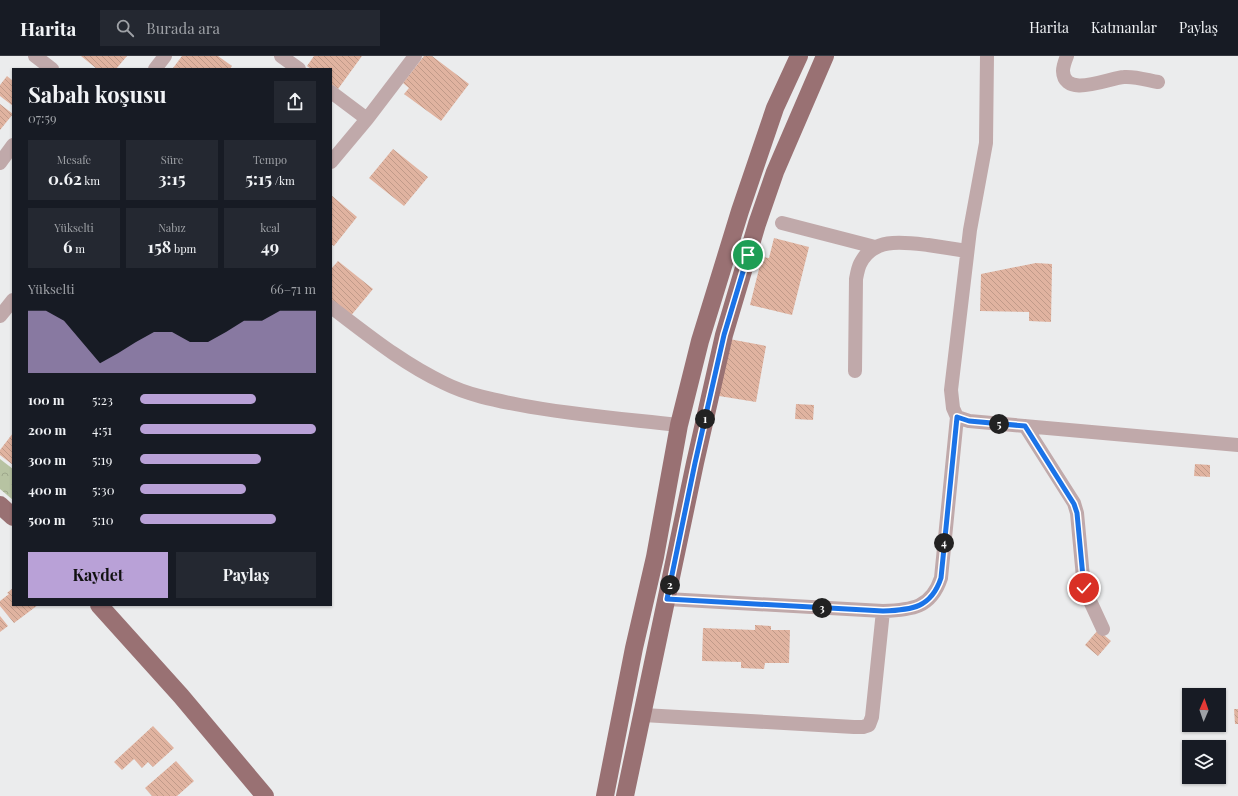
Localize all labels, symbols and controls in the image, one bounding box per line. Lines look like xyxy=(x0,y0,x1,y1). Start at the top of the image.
search box xyxy=(100,10,380,46)
text: Harita xyxy=(20,15,76,41)
icon: search xyxy=(114,17,136,39)
text: Burada ara xyxy=(146,18,220,38)
text: Harita xyxy=(1029,18,1069,37)
text: Katmanlar xyxy=(1091,18,1157,37)
text: Paylaş xyxy=(1179,18,1218,37)
text: Sabah koşusu xyxy=(28,79,167,109)
button: share xyxy=(274,81,316,123)
text: 07:59 xyxy=(28,109,57,126)
text: Mesafe xyxy=(57,152,91,167)
text: Süre xyxy=(161,152,183,167)
text: Tempo xyxy=(253,152,287,167)
text: 0.62 xyxy=(48,167,82,189)
text: 3:15 xyxy=(158,167,186,189)
text: 5:15 xyxy=(245,167,272,189)
text: km xyxy=(82,173,100,188)
text: /km xyxy=(272,173,295,188)
text: Yükselti xyxy=(54,220,94,235)
text: Nabız xyxy=(158,220,186,235)
text: kcal xyxy=(260,220,280,235)
text: 6 xyxy=(63,235,73,257)
text: 158 xyxy=(148,235,171,257)
text: 49 xyxy=(261,235,279,257)
pin xyxy=(731,238,765,272)
text: m xyxy=(73,241,85,256)
text: bpm xyxy=(171,241,196,256)
icon: arrive xyxy=(737,244,759,266)
text: Yükselti xyxy=(28,280,75,297)
text: 66–71 m xyxy=(270,280,316,297)
text: 100 m xyxy=(28,391,65,408)
text: 5:23 xyxy=(92,391,113,408)
pin: 1 xyxy=(695,409,715,429)
text: 1 xyxy=(703,411,707,426)
pin: 5 xyxy=(989,414,1009,434)
text: 5 xyxy=(996,416,1002,431)
text: 200 m xyxy=(28,421,66,438)
text: 4:51 xyxy=(92,421,112,438)
text: 300 m xyxy=(28,451,66,468)
text: 5:19 xyxy=(92,451,112,468)
text: 400 m xyxy=(28,481,66,498)
text: 5:30 xyxy=(92,481,115,498)
text: 500 m xyxy=(28,511,66,528)
text: 5:10 xyxy=(92,511,113,528)
pin: 4 xyxy=(934,533,954,553)
text: 4 xyxy=(941,535,947,550)
button: Kaydet xyxy=(28,552,168,598)
button: Paylaş xyxy=(176,552,316,598)
pin xyxy=(1067,571,1101,605)
pin: 2 xyxy=(660,575,680,595)
text: 2 xyxy=(667,577,673,592)
icon: check xyxy=(1073,577,1095,599)
pin: 3 xyxy=(812,598,832,618)
text: 3 xyxy=(819,600,825,615)
north arrow xyxy=(1182,688,1226,732)
map controls xyxy=(1182,688,1226,784)
button: layers xyxy=(1182,740,1226,784)

